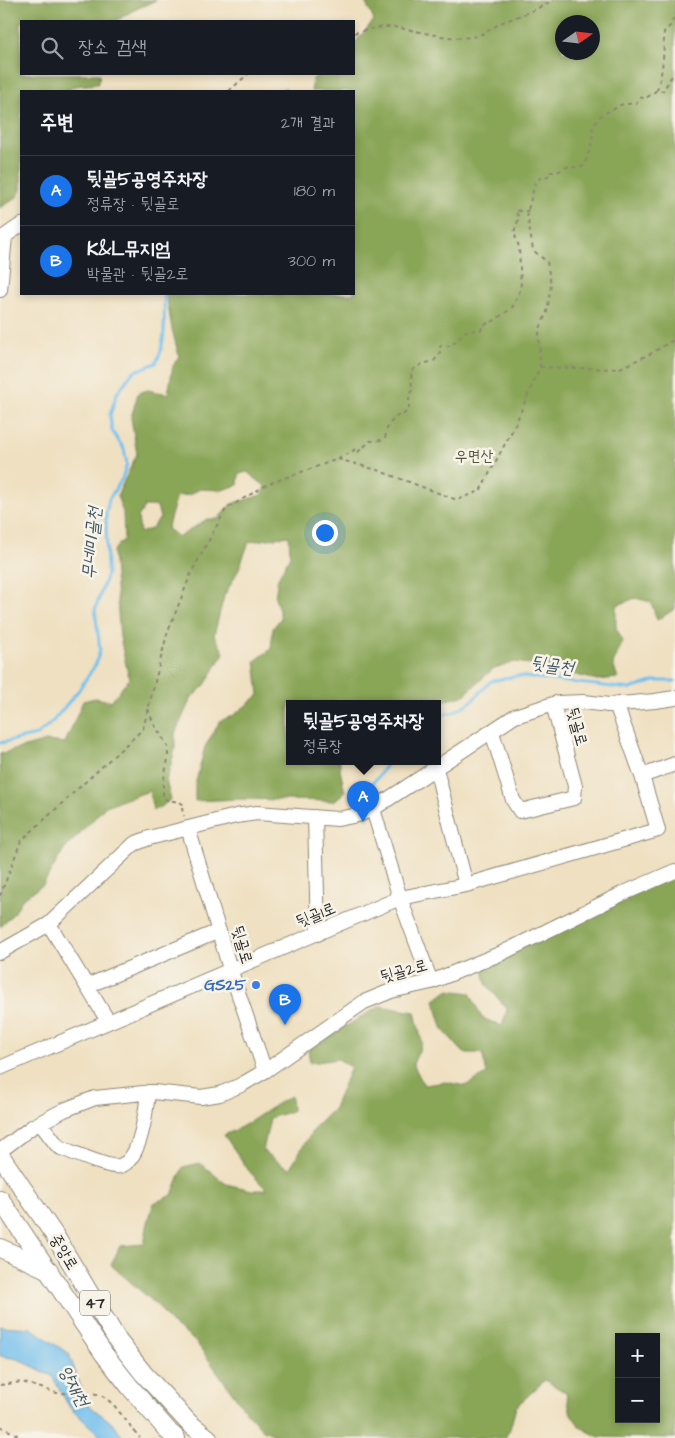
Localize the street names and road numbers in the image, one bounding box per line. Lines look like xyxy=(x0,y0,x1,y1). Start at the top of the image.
street label: 뒷골로 xyxy=(561,705,593,749)
street label: 뒷골1로 xyxy=(293,897,339,933)
street label: 뒷골로 xyxy=(226,923,258,967)
street label: 뒷골2로 xyxy=(378,954,430,988)
street label: 중앙로 xyxy=(45,1230,83,1274)
road number: 47 xyxy=(80,1290,110,1316)

